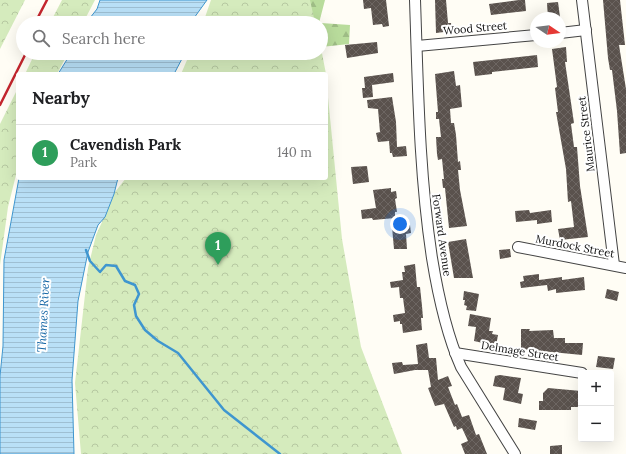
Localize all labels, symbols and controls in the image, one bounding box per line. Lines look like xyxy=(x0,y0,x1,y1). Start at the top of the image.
north arrow xyxy=(530,12,566,48)
search box xyxy=(16,16,328,60)
street label: Wood Street xyxy=(442,18,508,38)
icon: search xyxy=(30,27,52,49)
text: Search here xyxy=(62,29,145,48)
text: Nearby xyxy=(32,87,90,109)
street label: Maurice Street xyxy=(574,95,598,173)
text: Cavendish Park xyxy=(70,135,181,154)
text: 1 xyxy=(42,144,48,161)
text: 140 m xyxy=(277,144,312,161)
text: Park xyxy=(70,154,97,171)
street label: Forward Avenue xyxy=(429,193,455,277)
your location xyxy=(390,214,410,234)
street label: Murdock Street xyxy=(534,231,616,261)
pin: 1 xyxy=(205,232,231,265)
water label: Thames River xyxy=(34,277,52,353)
street label: Delmage Street xyxy=(480,338,561,364)
map controls xyxy=(578,370,614,442)
button: + xyxy=(578,370,614,406)
button: − xyxy=(578,406,614,442)

